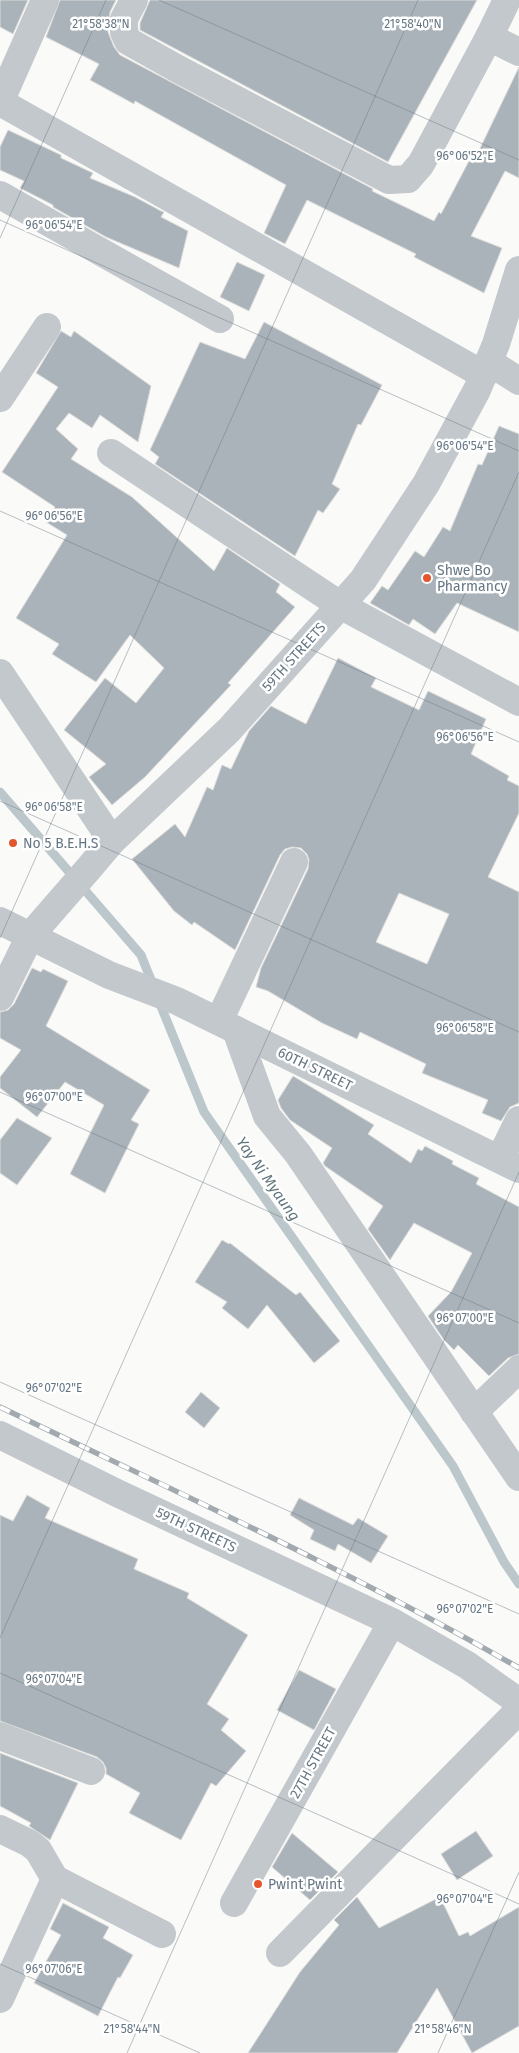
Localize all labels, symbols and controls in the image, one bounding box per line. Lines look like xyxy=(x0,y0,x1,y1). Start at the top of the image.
text: 21°58'38"N xyxy=(72,17,130,31)
text: 21°58'40"N xyxy=(384,17,442,31)
text: 96°06'52"E xyxy=(436,149,494,163)
text: 96°06'54"E xyxy=(25,218,83,232)
text: 96°06'54"E xyxy=(436,439,494,453)
text: 96°06'56"E xyxy=(25,509,83,523)
place label: Shwe Bo Pharmancy xyxy=(437,562,508,595)
marker: Shwe Bo Pharmancy xyxy=(421,572,433,584)
street label: 59TH STREETS xyxy=(259,619,330,695)
text: 96°06'56"E xyxy=(436,730,494,744)
text: 96°06'58"E xyxy=(25,800,83,814)
place label: No 5 B.E.H.S xyxy=(23,835,99,852)
marker: No 5 B.E.H.S xyxy=(7,837,19,849)
text: 96°06'58"E xyxy=(436,1021,494,1035)
street label: 60TH STREET xyxy=(275,1044,356,1095)
text: 96°07'00"E xyxy=(25,1090,83,1104)
water label: Yay Ni Myaung xyxy=(232,1133,304,1225)
text: 96°07'00"E xyxy=(436,1311,494,1325)
text: 96°07'02"E xyxy=(26,1381,82,1395)
street label: 59TH STREETS xyxy=(153,1504,239,1556)
text: 96°07'02"E xyxy=(437,1602,493,1616)
text: 96°07'04"E xyxy=(26,1672,82,1686)
street label: 27TH STREET xyxy=(286,1724,340,1802)
place label: Pwint Pwint xyxy=(268,1876,343,1893)
marker: Pwint Pwint xyxy=(252,1878,264,1890)
text: 96°07'04"E xyxy=(437,1892,493,1906)
text: 96°07'06"E xyxy=(25,1962,83,1976)
text: 21°58'44"N xyxy=(104,2022,160,2036)
text: 21°58'46"N xyxy=(414,2022,472,2036)

